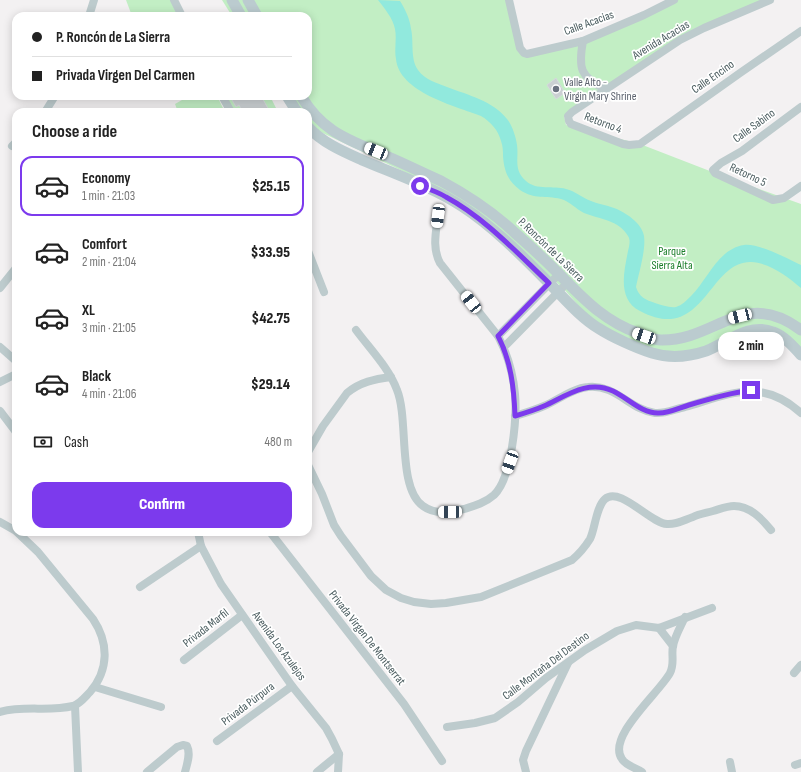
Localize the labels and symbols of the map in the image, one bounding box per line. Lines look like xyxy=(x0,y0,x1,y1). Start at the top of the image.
street label: Calle Acacias xyxy=(562,7,616,39)
street label: Avenida Acacias xyxy=(629,17,692,63)
street label: Calle Encino xyxy=(689,57,737,97)
place label: Valle Alto - Virgin Mary Shrine xyxy=(564,75,637,104)
marker: Valle Alto - Virgin Mary Shrine xyxy=(551,84,561,94)
street label: Calle Sabino xyxy=(730,106,778,146)
street label: Retorno 4 xyxy=(582,109,624,137)
car xyxy=(363,141,389,161)
street label: Retorno 5 xyxy=(727,160,769,190)
route start xyxy=(411,177,429,195)
car xyxy=(431,203,445,229)
street label: P. Roncón de La Sierra xyxy=(515,215,587,286)
park label: Parque Sierra Alta xyxy=(651,244,693,273)
car xyxy=(459,289,483,315)
car xyxy=(727,307,753,325)
car xyxy=(631,326,657,346)
callout: 2 min xyxy=(718,332,784,360)
route end xyxy=(742,381,760,399)
car xyxy=(500,449,520,475)
car xyxy=(438,506,462,518)
street label: Privada Virgen De Montserrat xyxy=(325,588,409,689)
street label: Privada Marfil xyxy=(180,605,232,651)
street label: Avenida Los Azulejos xyxy=(248,608,309,684)
street label: Calle Montaña Del Destino xyxy=(500,629,592,703)
street label: Privada Púrpura xyxy=(218,679,278,729)

